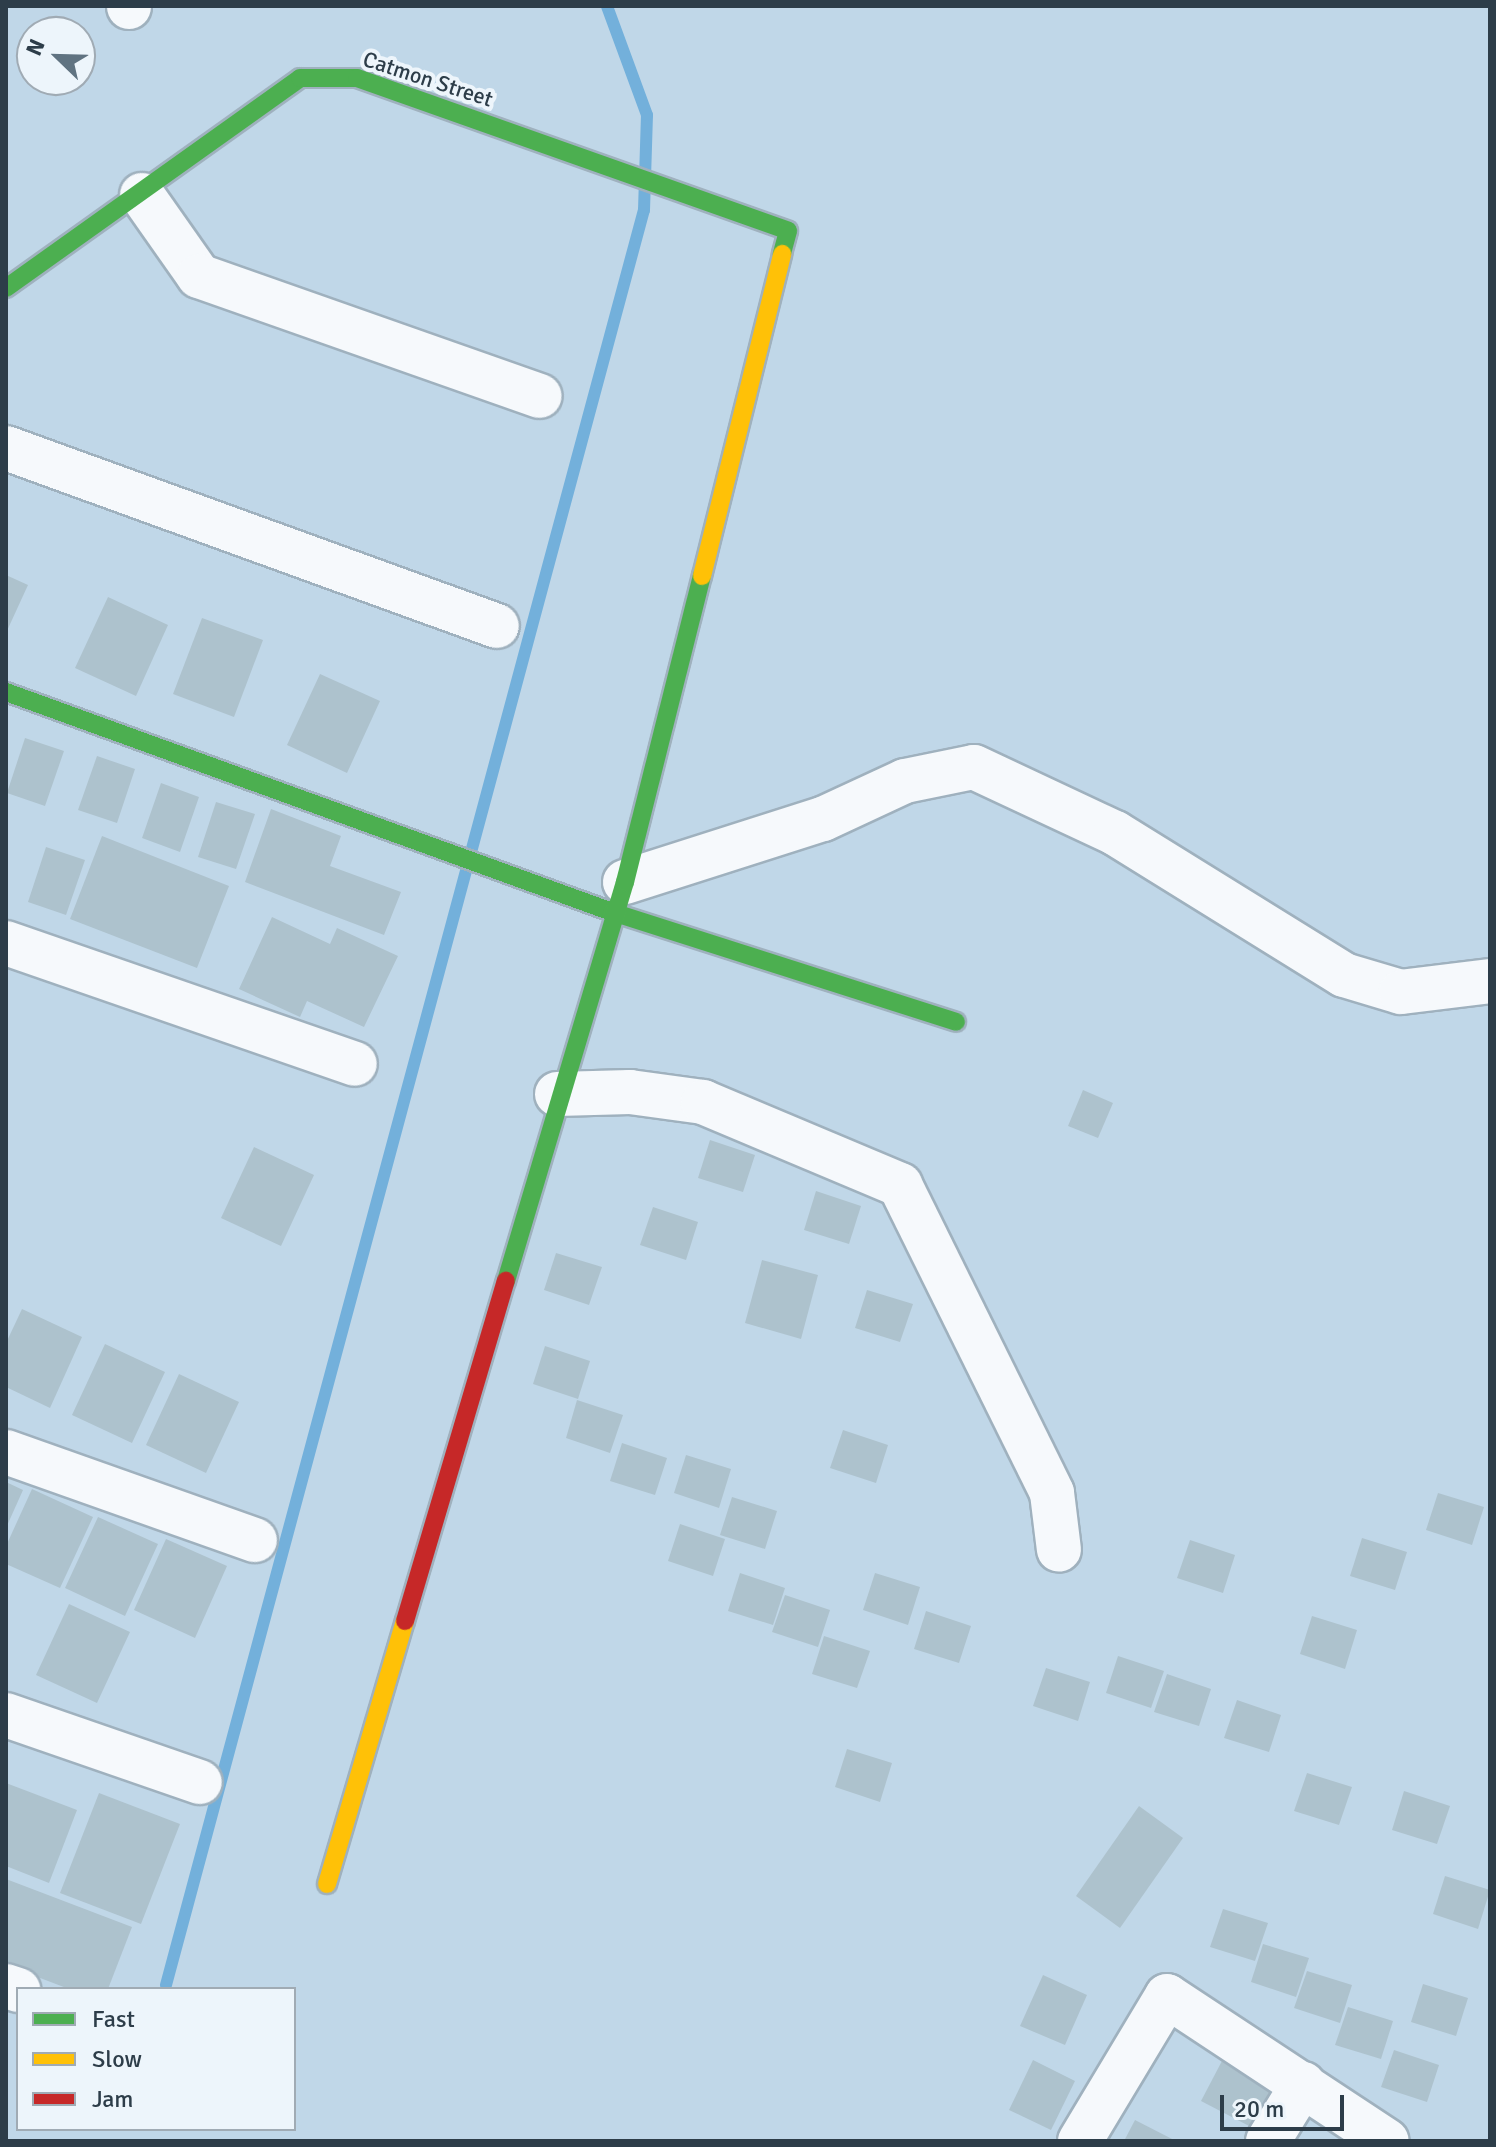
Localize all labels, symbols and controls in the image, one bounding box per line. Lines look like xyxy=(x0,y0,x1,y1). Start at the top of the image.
north arrow xyxy=(16,16,96,96)
text: N xyxy=(20,35,51,60)
street label: Catmon Street xyxy=(360,46,496,112)
legend xyxy=(16,1987,296,2131)
text: Fast xyxy=(92,2004,135,2034)
text: Slow xyxy=(92,2044,142,2074)
scale bar xyxy=(1224,2079,1348,2129)
text: Jam xyxy=(92,2084,133,2114)
text: 20 m xyxy=(1234,2094,1284,2124)

